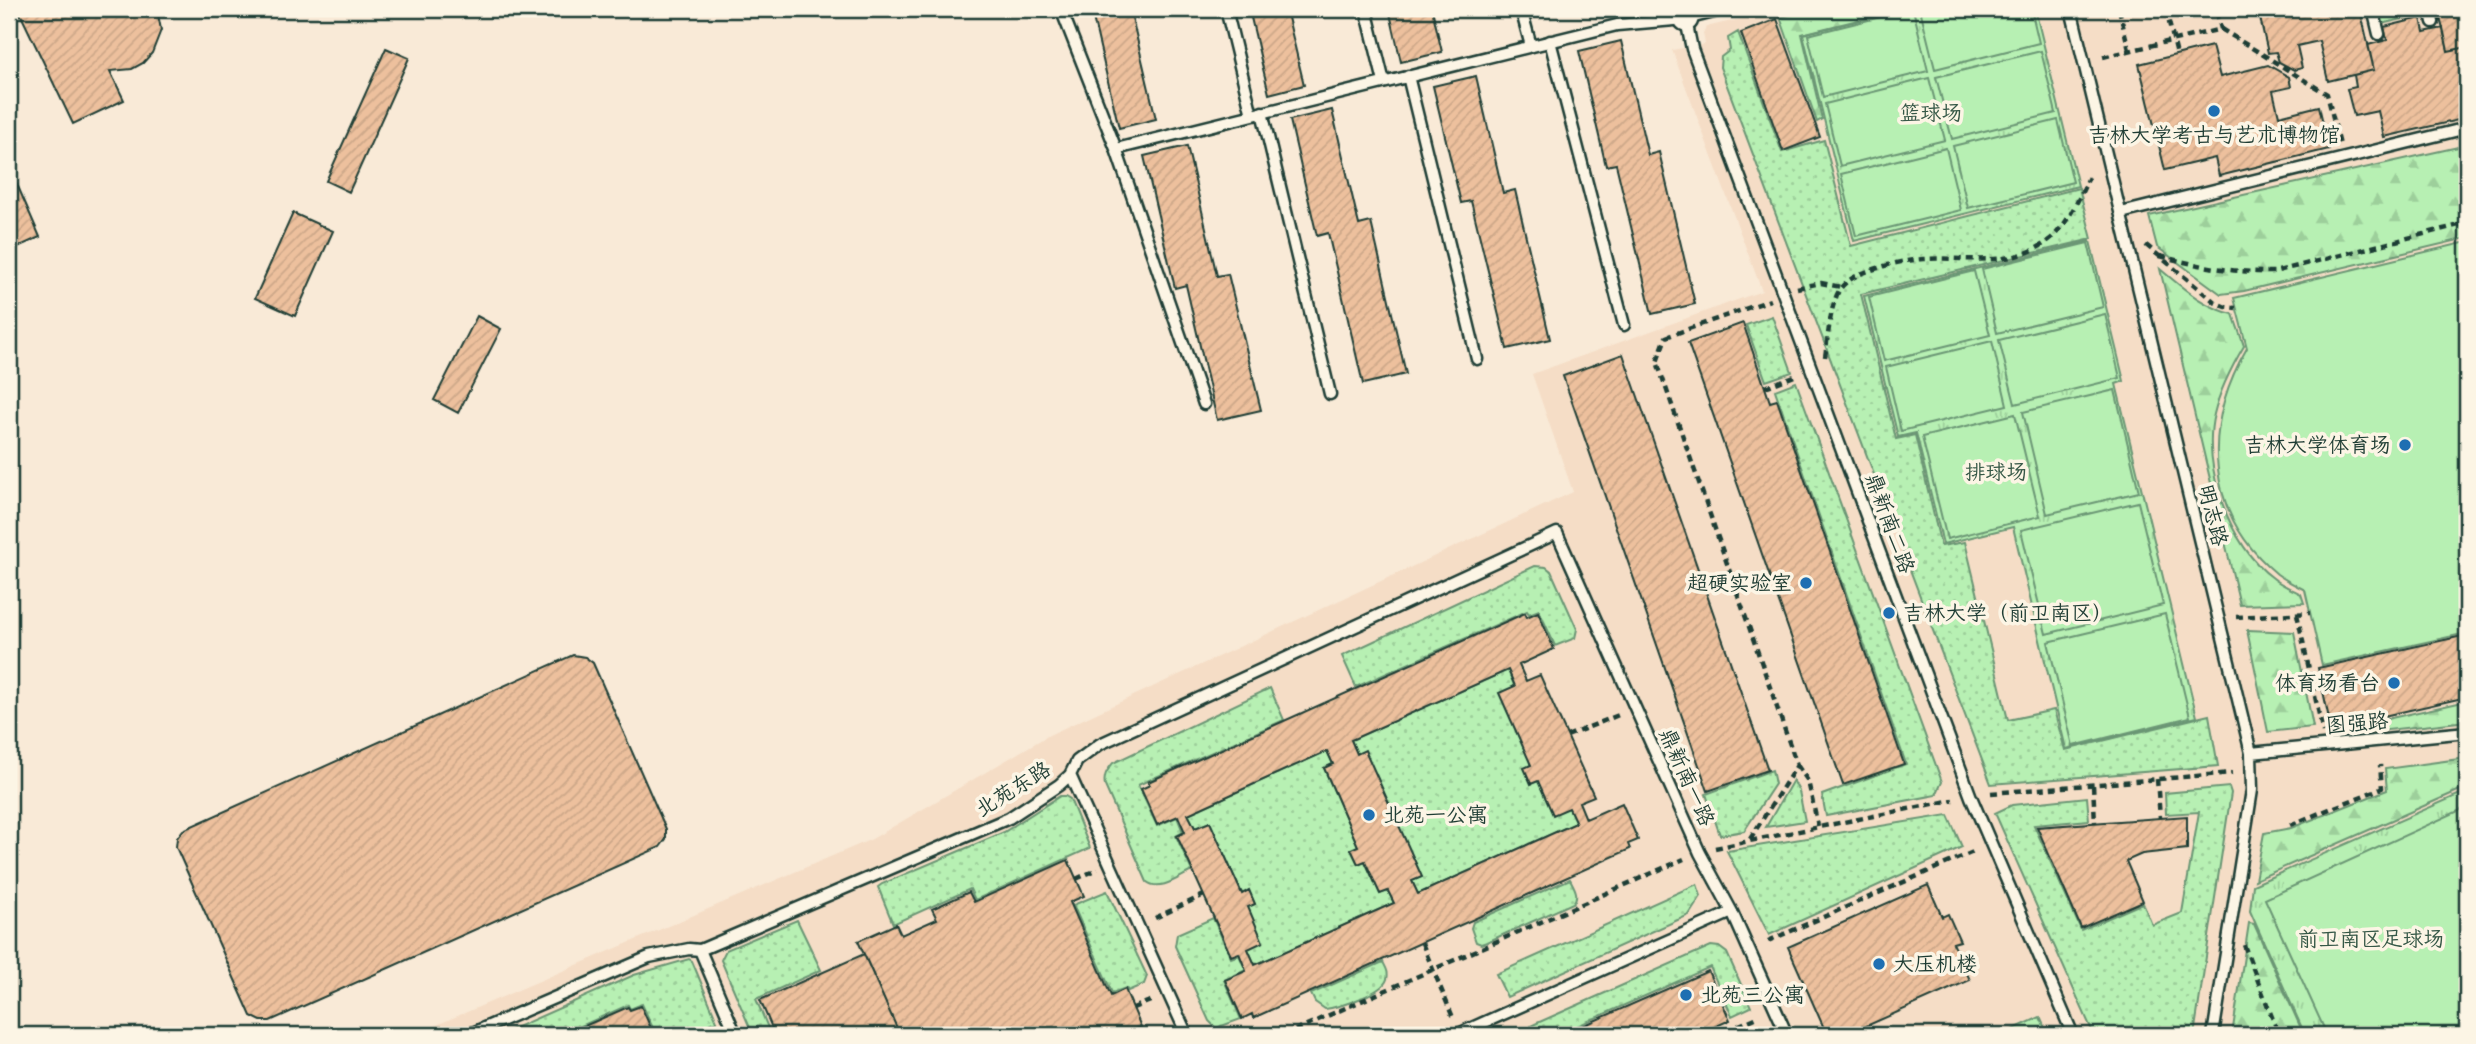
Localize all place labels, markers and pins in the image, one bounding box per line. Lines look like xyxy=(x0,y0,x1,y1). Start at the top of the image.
marker: 吉林大学考古与艺术博物馆 xyxy=(2206,103,2222,119)
place label: 吉林大学考古与艺术博物馆 xyxy=(2088,123,2340,147)
place label: 吉林大学体育场 xyxy=(2244,433,2391,457)
marker: 吉林大学体育场 xyxy=(2397,437,2413,453)
place label: 超硬实验室 xyxy=(1687,571,1792,595)
marker: 超硬实验室 xyxy=(1798,575,1814,591)
place label: 吉林大学（前卫南区） xyxy=(1903,601,2113,625)
marker: 吉林大学（前卫南区） xyxy=(1881,605,1897,621)
place label: 体育场看台 xyxy=(2275,671,2380,695)
marker: 体育场看台 xyxy=(2386,675,2402,691)
place label: 北苑一公寓 xyxy=(1383,803,1488,827)
marker: 北苑一公寓 xyxy=(1361,807,1377,823)
place label: 大压机楼 xyxy=(1893,952,1977,976)
marker: 大压机楼 xyxy=(1871,956,1887,972)
place label: 北苑三公寓 xyxy=(1700,983,1805,1007)
marker: 北苑三公寓 xyxy=(1678,987,1694,1003)

